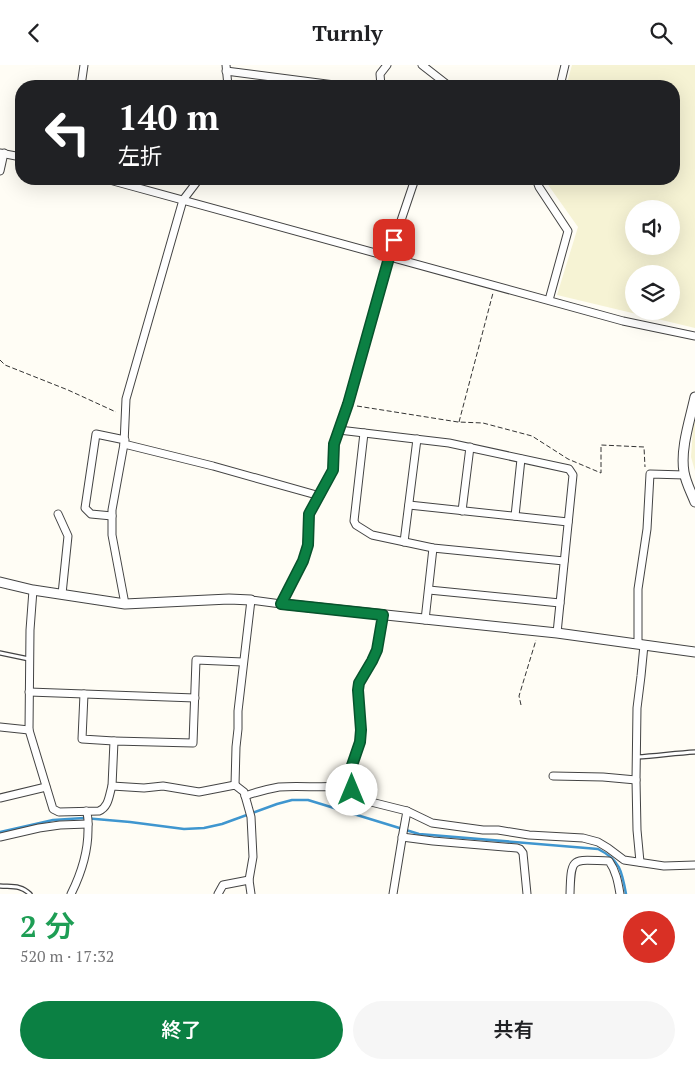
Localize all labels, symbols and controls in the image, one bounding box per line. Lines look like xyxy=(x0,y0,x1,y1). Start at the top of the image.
text: Turnly xyxy=(312,18,383,47)
icon: back xyxy=(20,19,48,47)
icon: search xyxy=(647,19,675,47)
text: 140 m xyxy=(118,94,219,140)
icon: left xyxy=(35,100,100,165)
text: 左折 xyxy=(118,141,162,170)
map controls xyxy=(625,200,680,320)
button: sound xyxy=(625,200,680,255)
pin xyxy=(373,219,415,261)
icon: arrive xyxy=(380,226,408,254)
button: layers xyxy=(625,265,680,320)
position arrow xyxy=(325,763,377,815)
text: 2 分 xyxy=(20,906,75,946)
button: close xyxy=(623,911,675,963)
text: 520 m · 17:32 xyxy=(20,945,114,967)
button: 終了 xyxy=(20,1001,343,1059)
button: 共有 xyxy=(353,1001,675,1059)

